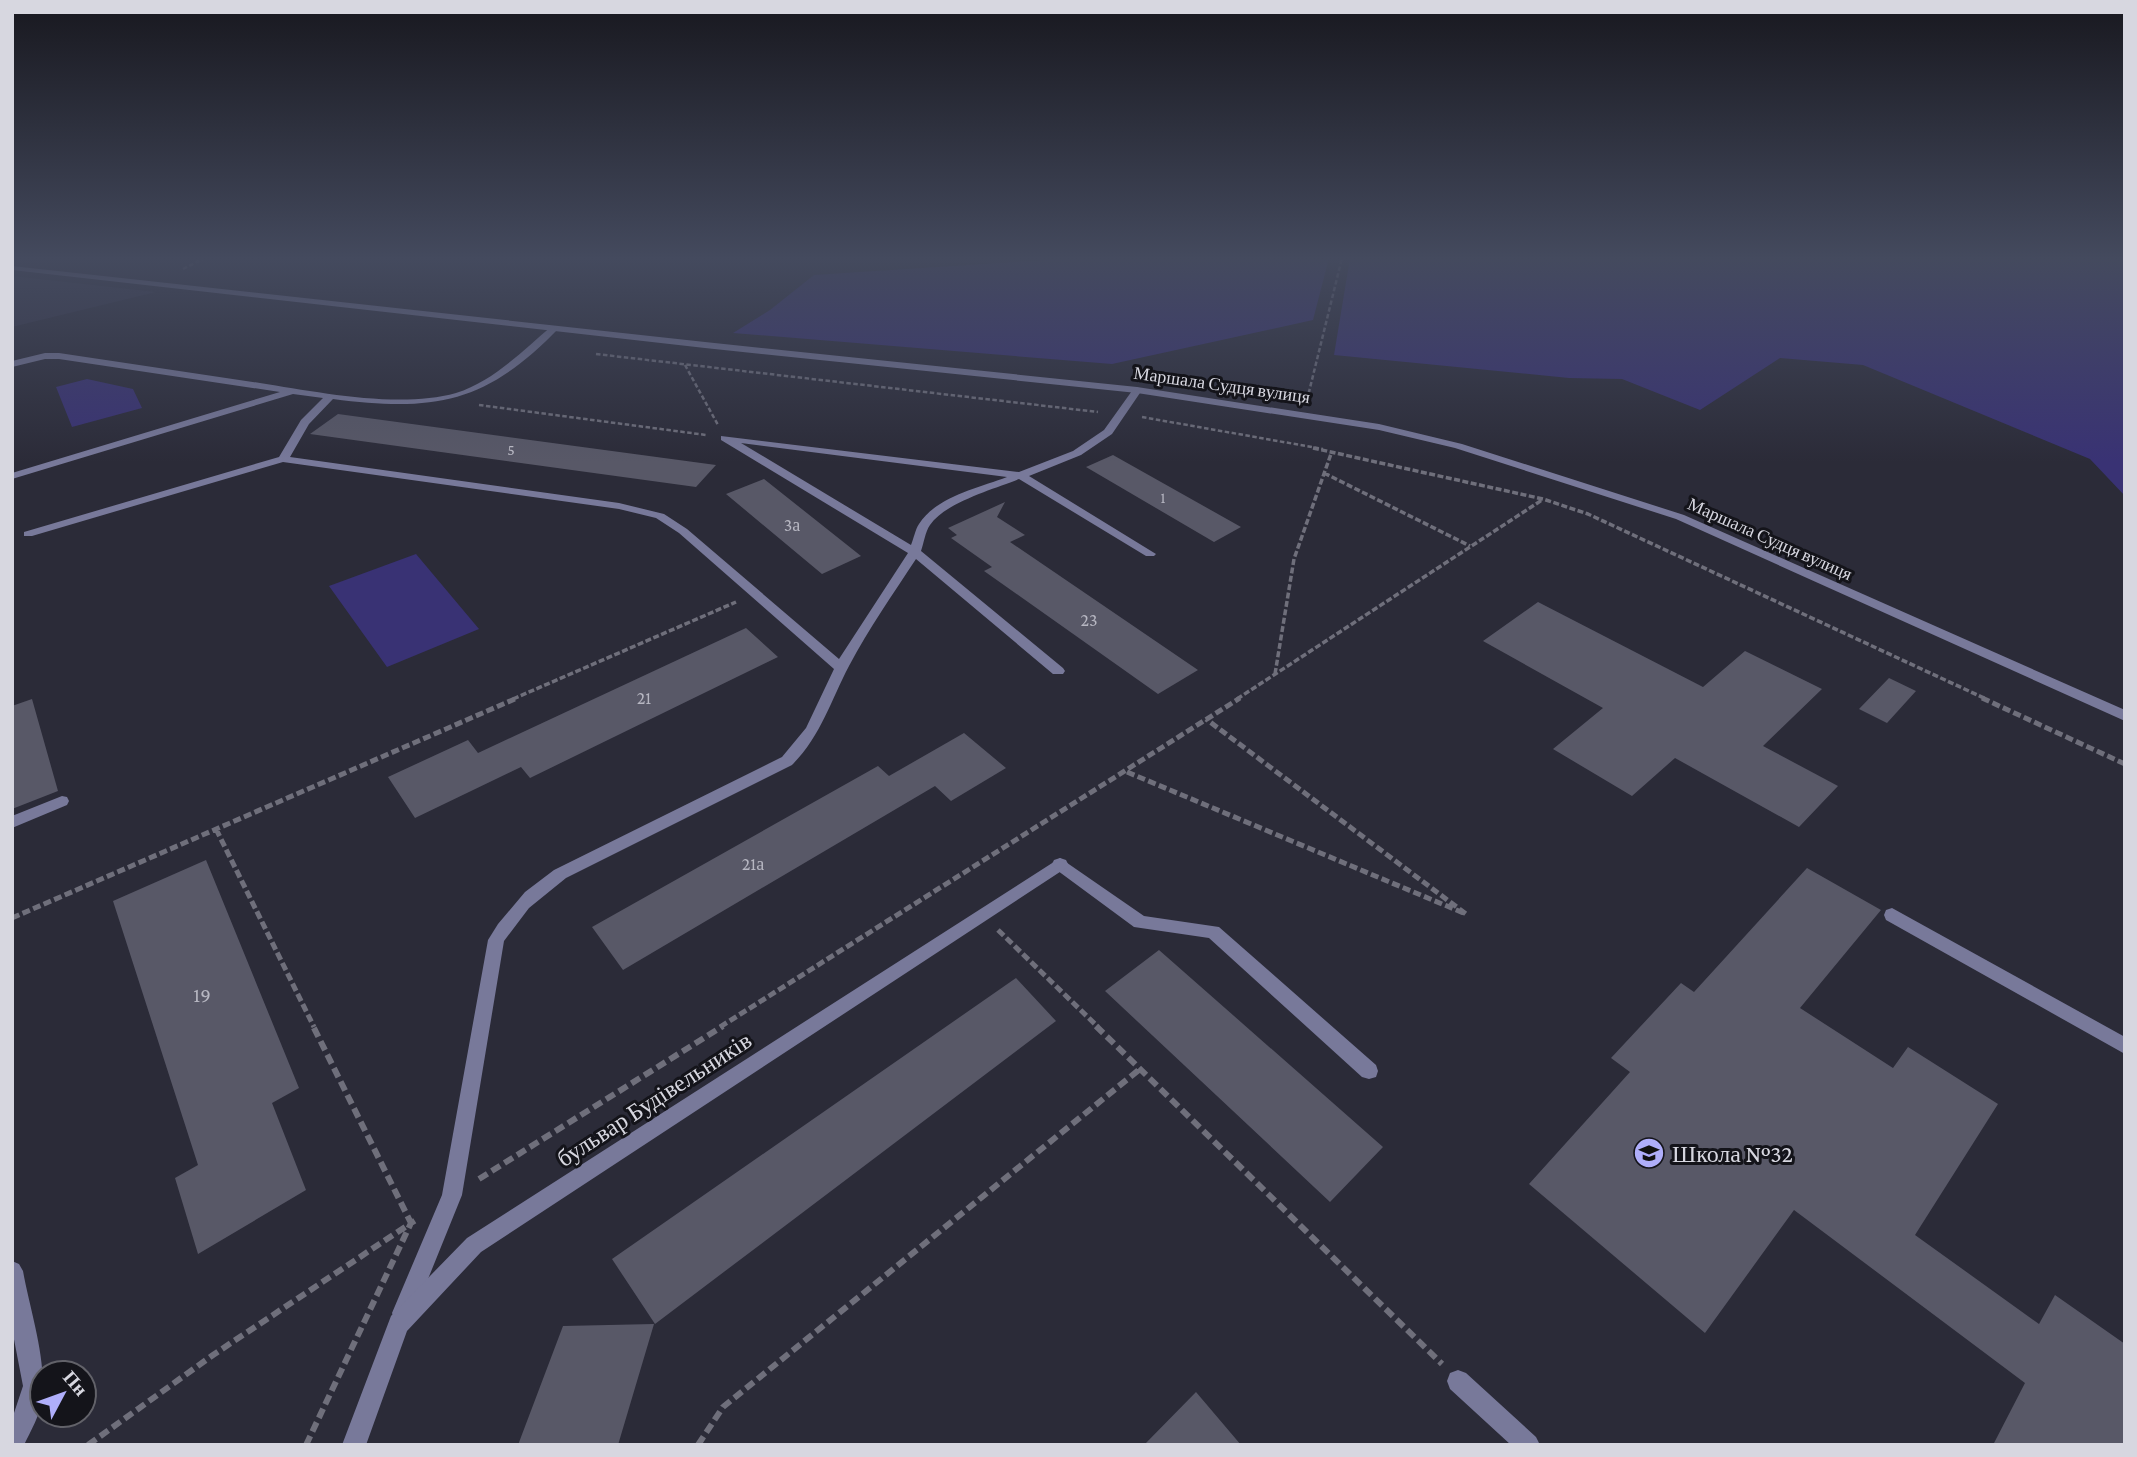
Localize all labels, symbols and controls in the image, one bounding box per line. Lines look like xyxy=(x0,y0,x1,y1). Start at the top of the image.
street label: Маршала Судця вулиця xyxy=(1133,363,1311,407)
house number: 5 xyxy=(507,441,515,458)
house number: 1 xyxy=(1160,489,1166,506)
street label: Маршала Судця вулиця xyxy=(1685,494,1855,584)
house number: 3а xyxy=(784,515,800,535)
house number: 23 xyxy=(1080,610,1098,630)
house number: 21 xyxy=(637,688,651,708)
house number: 21а xyxy=(742,854,764,874)
house number: 19 xyxy=(193,983,211,1007)
street label: бульвар Будівельників xyxy=(552,1026,756,1172)
school or university icon: Школа №32 xyxy=(1632,1136,1666,1170)
place label: Школа №32 xyxy=(1672,1140,1793,1167)
north arrow xyxy=(28,1359,98,1429)
text: Пн xyxy=(59,1367,92,1400)

